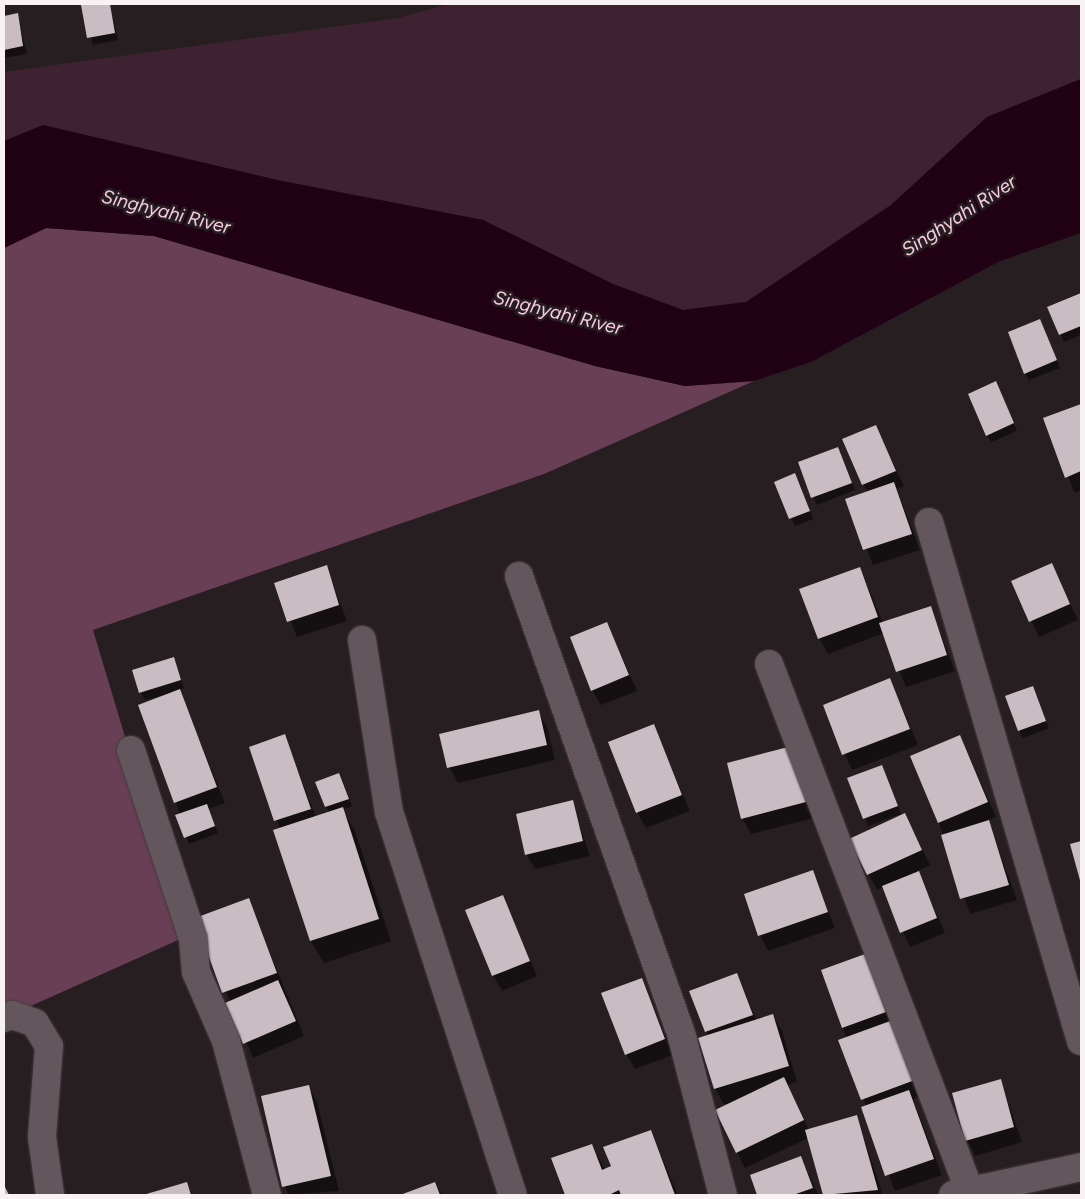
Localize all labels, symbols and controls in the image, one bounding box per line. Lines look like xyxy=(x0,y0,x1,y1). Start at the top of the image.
water label: Singhyahi River xyxy=(898,171,1020,261)
water label: Singhyahi River xyxy=(99,185,233,239)
water label: Singhyahi River xyxy=(491,286,625,340)

